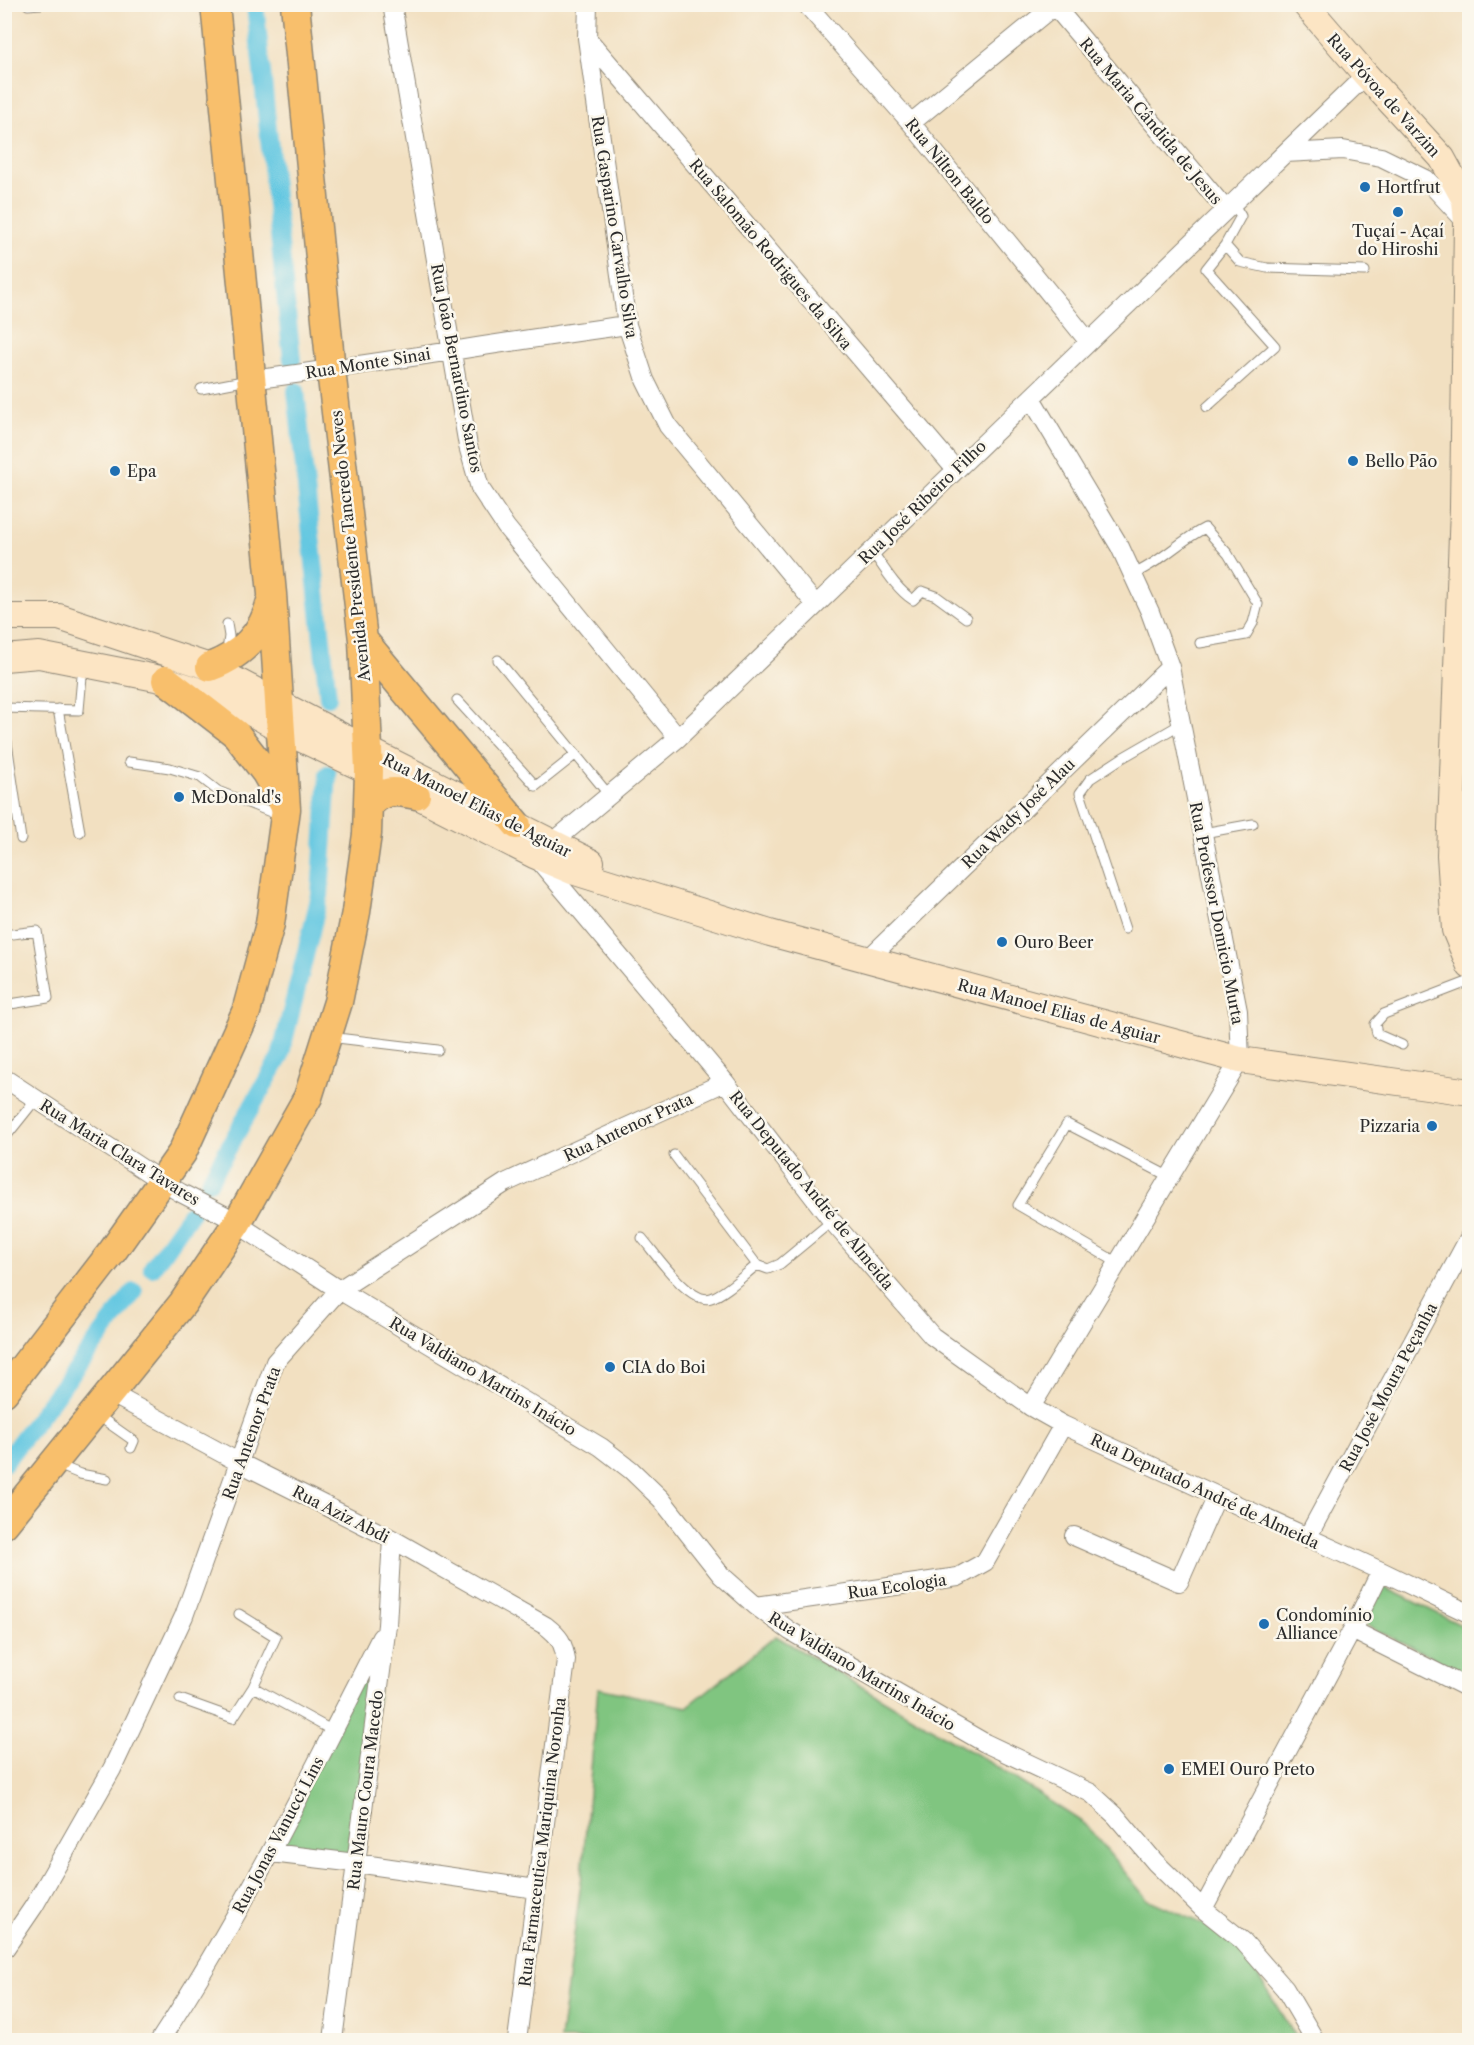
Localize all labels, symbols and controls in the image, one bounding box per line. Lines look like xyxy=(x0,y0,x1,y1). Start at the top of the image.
street label: Rua Póvoa de Varzim xyxy=(1323,29,1445,161)
street label: Rua Maria Cândida de Jesus xyxy=(1075,34,1227,208)
street label: Rua Gasparino Carvalho Silva xyxy=(588,114,643,340)
street label: Rua Nilton Baldo xyxy=(901,114,999,228)
street label: Rua Salomão Rodrigues da Silva xyxy=(685,154,857,354)
place label: Hortfrut xyxy=(1377,177,1441,197)
marker: Hortfrut xyxy=(1358,180,1372,194)
marker: Tuçaí - Açaí do Hiroshi xyxy=(1391,205,1405,219)
place label: Tuçaí - Açaí do Hiroshi xyxy=(1352,221,1444,259)
street label: Rua João Bernardino Santos xyxy=(427,262,487,474)
street label: Rua Monte Sinai xyxy=(304,343,432,383)
street label: Avenida Presidente Tancredo Neves xyxy=(326,409,374,684)
street label: Rua José Ribeiro Filho xyxy=(854,436,990,568)
place label: Bello Pão xyxy=(1365,451,1437,471)
marker: Bello Pão xyxy=(1346,454,1360,468)
place label: Epa xyxy=(127,461,157,481)
marker: Epa xyxy=(108,464,122,478)
street label: Rua Manoel Elias de Aguiar xyxy=(379,749,575,861)
street label: Rua Wady José Alau xyxy=(957,754,1079,872)
place label: McDonald's xyxy=(191,787,281,807)
marker: McDonald's xyxy=(172,790,186,804)
street label: Rua Professor Domicio Murta xyxy=(1186,800,1249,1027)
place label: Ouro Beer xyxy=(1014,932,1094,952)
marker: Ouro Beer xyxy=(995,935,1009,949)
street label: Rua Manoel Elias de Aguiar xyxy=(955,974,1163,1048)
street label: Rua Deputado André de Almeida xyxy=(726,1086,899,1294)
street label: Rua Antenor Prata xyxy=(560,1088,696,1166)
street label: Rua Maria Clara Tavares xyxy=(36,1095,204,1209)
place label: Pizzaria xyxy=(1360,1116,1421,1136)
marker: Pizzaria xyxy=(1425,1119,1439,1133)
street label: Rua José Moura Peçanha xyxy=(1335,1299,1441,1475)
street label: Rua Valdiano Martins Inácio xyxy=(386,1312,580,1440)
place label: CIA do Boi xyxy=(622,1357,706,1377)
marker: CIA do Boi xyxy=(603,1360,617,1374)
street label: Rua Antenor Prata xyxy=(218,1363,285,1502)
street label: Rua Deputado André de Almeida xyxy=(1087,1429,1323,1553)
street label: Rua Aziz Abdi xyxy=(289,1481,393,1547)
street label: Rua Ecologia xyxy=(846,1569,948,1603)
place label: Condomínio Alliance xyxy=(1275,1605,1372,1643)
street label: Rua Valdiano Martins Inácio xyxy=(765,1607,959,1735)
marker: Condomínio Alliance xyxy=(1257,1617,1271,1631)
street label: Rua Mauro Coura Macedo xyxy=(343,1689,387,1891)
street label: Rua Farmaceutica Mariquina Noronha xyxy=(514,1696,570,1988)
street label: Rua Jonas Vanucci Lins xyxy=(228,1753,328,1917)
place label: EMEI Ouro Preto xyxy=(1181,1759,1315,1779)
marker: EMEI Ouro Preto xyxy=(1162,1762,1176,1776)

